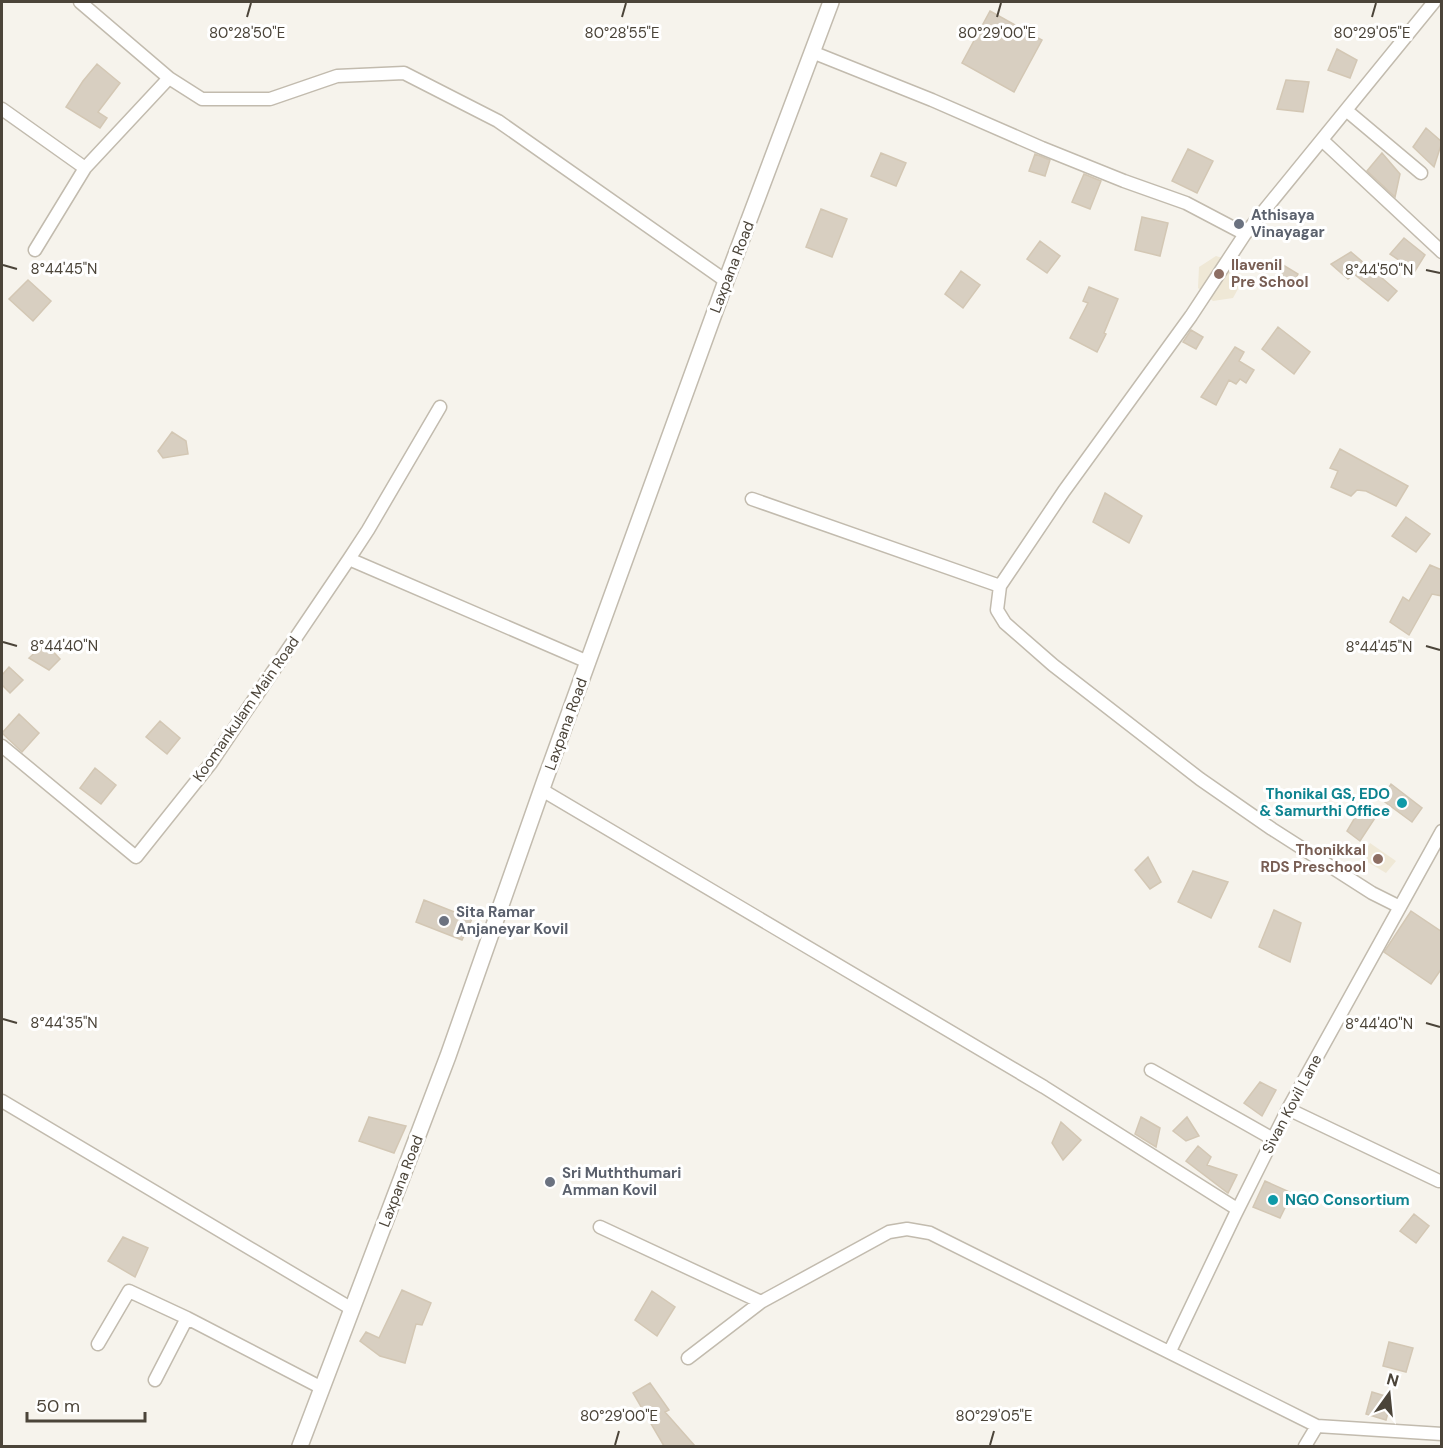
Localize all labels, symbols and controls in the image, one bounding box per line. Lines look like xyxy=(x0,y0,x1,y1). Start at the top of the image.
text: 80°28'50"E xyxy=(209,23,285,43)
text: 80°28'55"E xyxy=(585,23,659,43)
text: 80°29'00"E xyxy=(958,23,1036,43)
text: 80°29'05"E xyxy=(1334,23,1410,43)
place label: Athisaya Vinayagar xyxy=(1251,205,1325,242)
marker: Athisaya Vinayagar xyxy=(1232,217,1246,231)
street label: Laxpana Road xyxy=(705,218,759,316)
place label: Ilavenil Pre School xyxy=(1231,255,1309,292)
text: 8°44'45"N xyxy=(31,259,97,279)
text: 8°44'50"N xyxy=(1345,260,1413,280)
marker: Ilavenil Pre School xyxy=(1212,267,1226,281)
street label: Koomankulam Main Road xyxy=(188,632,304,786)
text: 8°44'40"N xyxy=(30,636,98,656)
text: 8°44'45"N xyxy=(1346,637,1412,657)
street label: Laxpana Road xyxy=(540,675,592,773)
place label: Thonikal GS, EDO & Samurthi Office xyxy=(1259,784,1390,821)
marker: Thonikal GS, EDO & Samurthi Office xyxy=(1395,796,1409,810)
place label: Thonikkal RDS Preschool xyxy=(1260,840,1366,877)
marker: Thonikkal RDS Preschool xyxy=(1371,852,1385,866)
place label: Sita Ramar Anjaneyar Kovil xyxy=(456,902,568,939)
marker: Sita Ramar Anjaneyar Kovil xyxy=(437,914,451,928)
text: 8°44'35"N xyxy=(30,1013,98,1033)
text: 8°44'40"N xyxy=(1345,1014,1413,1034)
street label: Sivan Kovil Lane xyxy=(1257,1051,1327,1157)
street label: Laxpana Road xyxy=(374,1132,428,1230)
place label: Sri Muththumari Amman Kovil xyxy=(562,1163,681,1200)
marker: Sri Muththumari Amman Kovil xyxy=(543,1175,557,1189)
place label: NGO Consortium xyxy=(1285,1190,1410,1210)
marker: NGO Consortium xyxy=(1266,1193,1280,1207)
north arrow xyxy=(1359,1364,1419,1424)
text: N xyxy=(1384,1368,1401,1392)
scale bar xyxy=(27,1385,146,1423)
text: 50 m xyxy=(36,1394,80,1418)
text: 80°29'00"E xyxy=(580,1406,658,1426)
text: 80°29'05"E xyxy=(956,1406,1032,1426)

